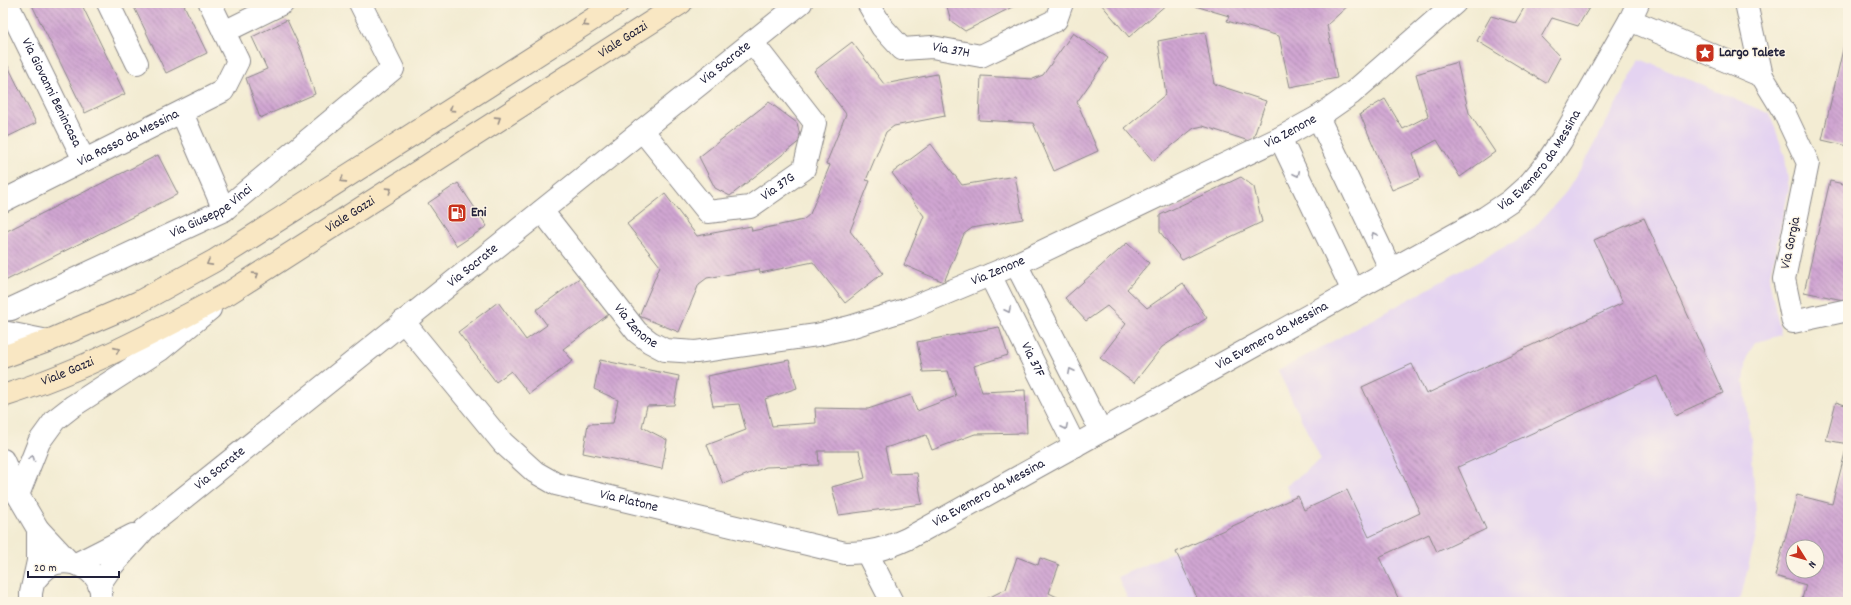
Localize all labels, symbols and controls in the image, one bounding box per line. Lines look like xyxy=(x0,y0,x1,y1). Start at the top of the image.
street label: Viale Gazzi xyxy=(594,17,652,64)
one-way arrow xyxy=(582,19,589,27)
street label: Via Giovanni Benincasa xyxy=(16,35,86,151)
street label: Via Socrate xyxy=(696,37,756,90)
street label: Via 37H xyxy=(931,37,972,64)
place icon: Largo Talete xyxy=(1694,42,1716,64)
place label: Largo Talete xyxy=(1719,43,1785,63)
street label: Via Rosso da Messina xyxy=(74,104,183,172)
one-way arrow xyxy=(449,105,456,112)
street label: Via Evemero da Messina xyxy=(1494,106,1587,216)
street label: Via Zenone xyxy=(1261,110,1320,154)
one-way arrow xyxy=(494,117,501,124)
street label: Via 37G xyxy=(757,168,799,206)
one-way arrow xyxy=(1292,169,1300,177)
one-way arrow xyxy=(340,175,347,182)
street label: Via Giuseppe Vinci xyxy=(167,180,257,244)
one-way arrow xyxy=(385,187,392,194)
street label: Viale Gazzi xyxy=(322,191,380,239)
fuel station icon: Eni xyxy=(446,202,468,224)
place label: Eni xyxy=(471,203,487,223)
street label: Via Gorgia xyxy=(1776,215,1806,271)
one-way arrow xyxy=(1371,231,1379,239)
street label: Via Socrate xyxy=(443,239,503,293)
street label: Via Zenone xyxy=(968,251,1029,292)
one-way arrow xyxy=(206,259,213,266)
one-way arrow xyxy=(252,272,259,280)
street label: Via Evemero da Messina xyxy=(1212,296,1332,375)
street label: Via Zenone xyxy=(609,300,661,354)
one-way arrow xyxy=(1003,306,1011,313)
street label: Via 37F xyxy=(1015,339,1050,382)
one-way arrow xyxy=(114,347,121,355)
street label: Viale Gazzi xyxy=(38,352,98,392)
one-way arrow xyxy=(1068,368,1076,376)
one-way arrow xyxy=(1061,422,1068,430)
street label: Via Socrate xyxy=(190,442,250,495)
street label: Via Evemero da Messina xyxy=(929,454,1049,533)
one-way arrow xyxy=(28,455,36,462)
street label: Via Platone xyxy=(598,485,660,518)
north arrow xyxy=(1785,539,1825,579)
scale bar xyxy=(28,553,119,579)
text: N xyxy=(1803,557,1819,571)
text: 20 m xyxy=(34,560,57,577)

